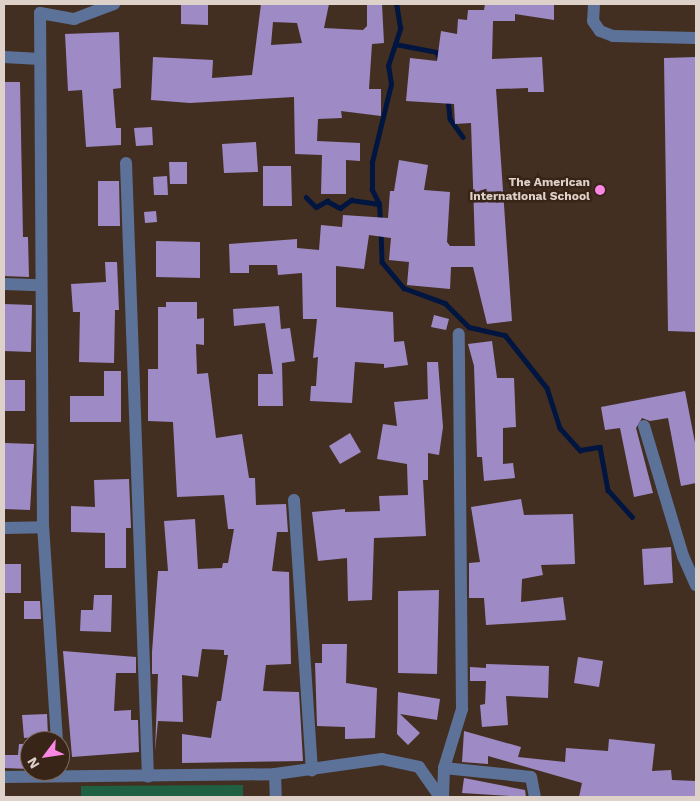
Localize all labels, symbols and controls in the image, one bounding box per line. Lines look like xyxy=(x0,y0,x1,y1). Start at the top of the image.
place label: The American International School xyxy=(469,176,590,204)
marker: The American International School xyxy=(594,184,606,196)
north arrow xyxy=(20,731,70,781)
text: N xyxy=(23,755,43,772)

